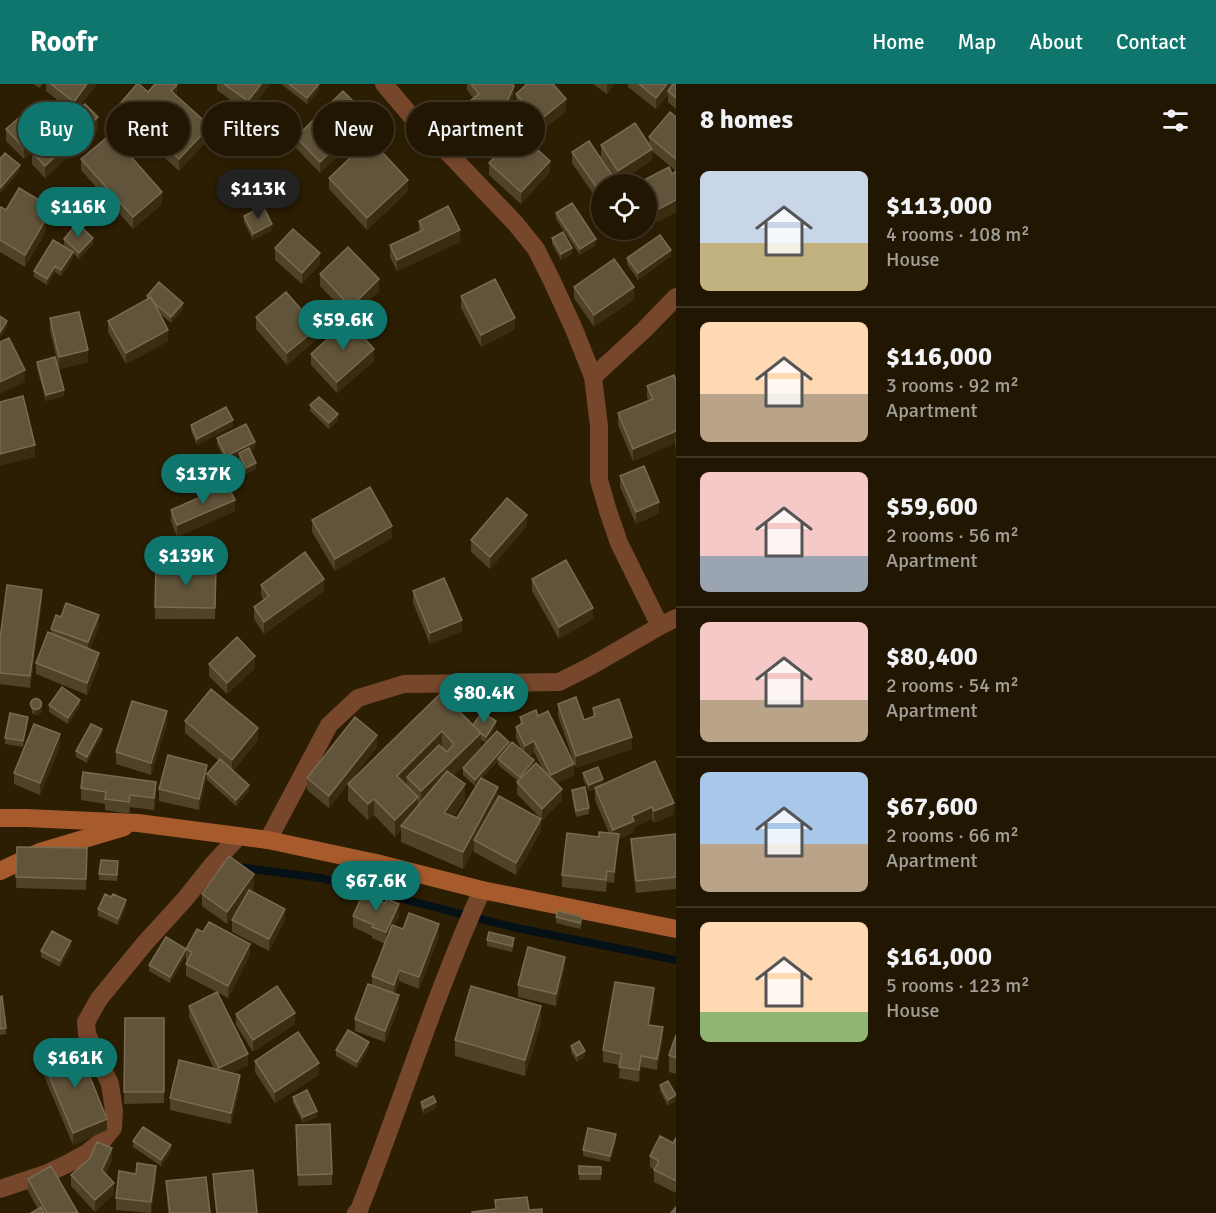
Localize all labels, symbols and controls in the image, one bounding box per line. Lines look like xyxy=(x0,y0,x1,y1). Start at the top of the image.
text: Roofr xyxy=(30,25,98,59)
text: Home xyxy=(872,29,925,55)
text: Map xyxy=(958,29,996,55)
text: About xyxy=(1029,29,1083,55)
text: Contact xyxy=(1116,29,1186,55)
chip: Buy xyxy=(18,102,94,156)
chip: Rent xyxy=(106,102,190,156)
chip: Filters xyxy=(202,102,301,156)
chip: New xyxy=(313,102,394,156)
chip: Apartment xyxy=(406,102,545,156)
text: 8 homes xyxy=(700,104,793,136)
icon: filters xyxy=(1159,104,1192,137)
pin: $113K xyxy=(216,169,300,220)
map controls xyxy=(591,174,657,240)
button: locate xyxy=(591,174,657,240)
text: $113K xyxy=(230,176,286,201)
pin: $116K xyxy=(36,187,120,238)
text: $113,000 xyxy=(886,190,992,222)
text: $116K xyxy=(50,194,106,219)
icon: home xyxy=(748,195,820,267)
text: 4 rooms · 108 m² xyxy=(886,222,1030,247)
text: House xyxy=(886,247,940,272)
pin: $59.6K xyxy=(294,300,392,351)
text: $59.6K xyxy=(312,307,374,332)
text: $116,000 xyxy=(886,341,992,373)
icon: home xyxy=(748,346,820,418)
text: 3 rooms · 92 m² xyxy=(886,373,1019,398)
text: Apartment xyxy=(886,398,978,423)
pin: $137K xyxy=(161,454,245,505)
text: $137K xyxy=(175,461,231,486)
text: $59,600 xyxy=(886,491,978,523)
icon: home xyxy=(748,496,820,568)
text: 2 rooms · 56 m² xyxy=(886,523,1019,548)
pin: $139K xyxy=(144,536,228,587)
text: $139K xyxy=(158,543,214,568)
text: Apartment xyxy=(886,548,978,573)
text: $80,400 xyxy=(886,641,978,673)
icon: home xyxy=(748,646,820,718)
pin: $80.4K xyxy=(435,673,533,724)
text: 2 rooms · 54 m² xyxy=(886,673,1019,698)
text: $80.4K xyxy=(453,680,515,705)
text: Apartment xyxy=(886,698,978,723)
text: $67,600 xyxy=(886,791,978,823)
icon: home xyxy=(748,796,820,868)
text: 2 rooms · 66 m² xyxy=(886,823,1019,848)
text: Apartment xyxy=(886,848,978,873)
pin: $67.6K xyxy=(327,861,425,912)
text: $67.6K xyxy=(345,868,407,893)
text: $161,000 xyxy=(886,941,992,973)
icon: home xyxy=(748,946,820,1018)
text: 5 rooms · 123 m² xyxy=(886,973,1030,998)
text: House xyxy=(886,998,940,1023)
pin: $161K xyxy=(33,1038,117,1089)
text: $161K xyxy=(47,1045,103,1070)

